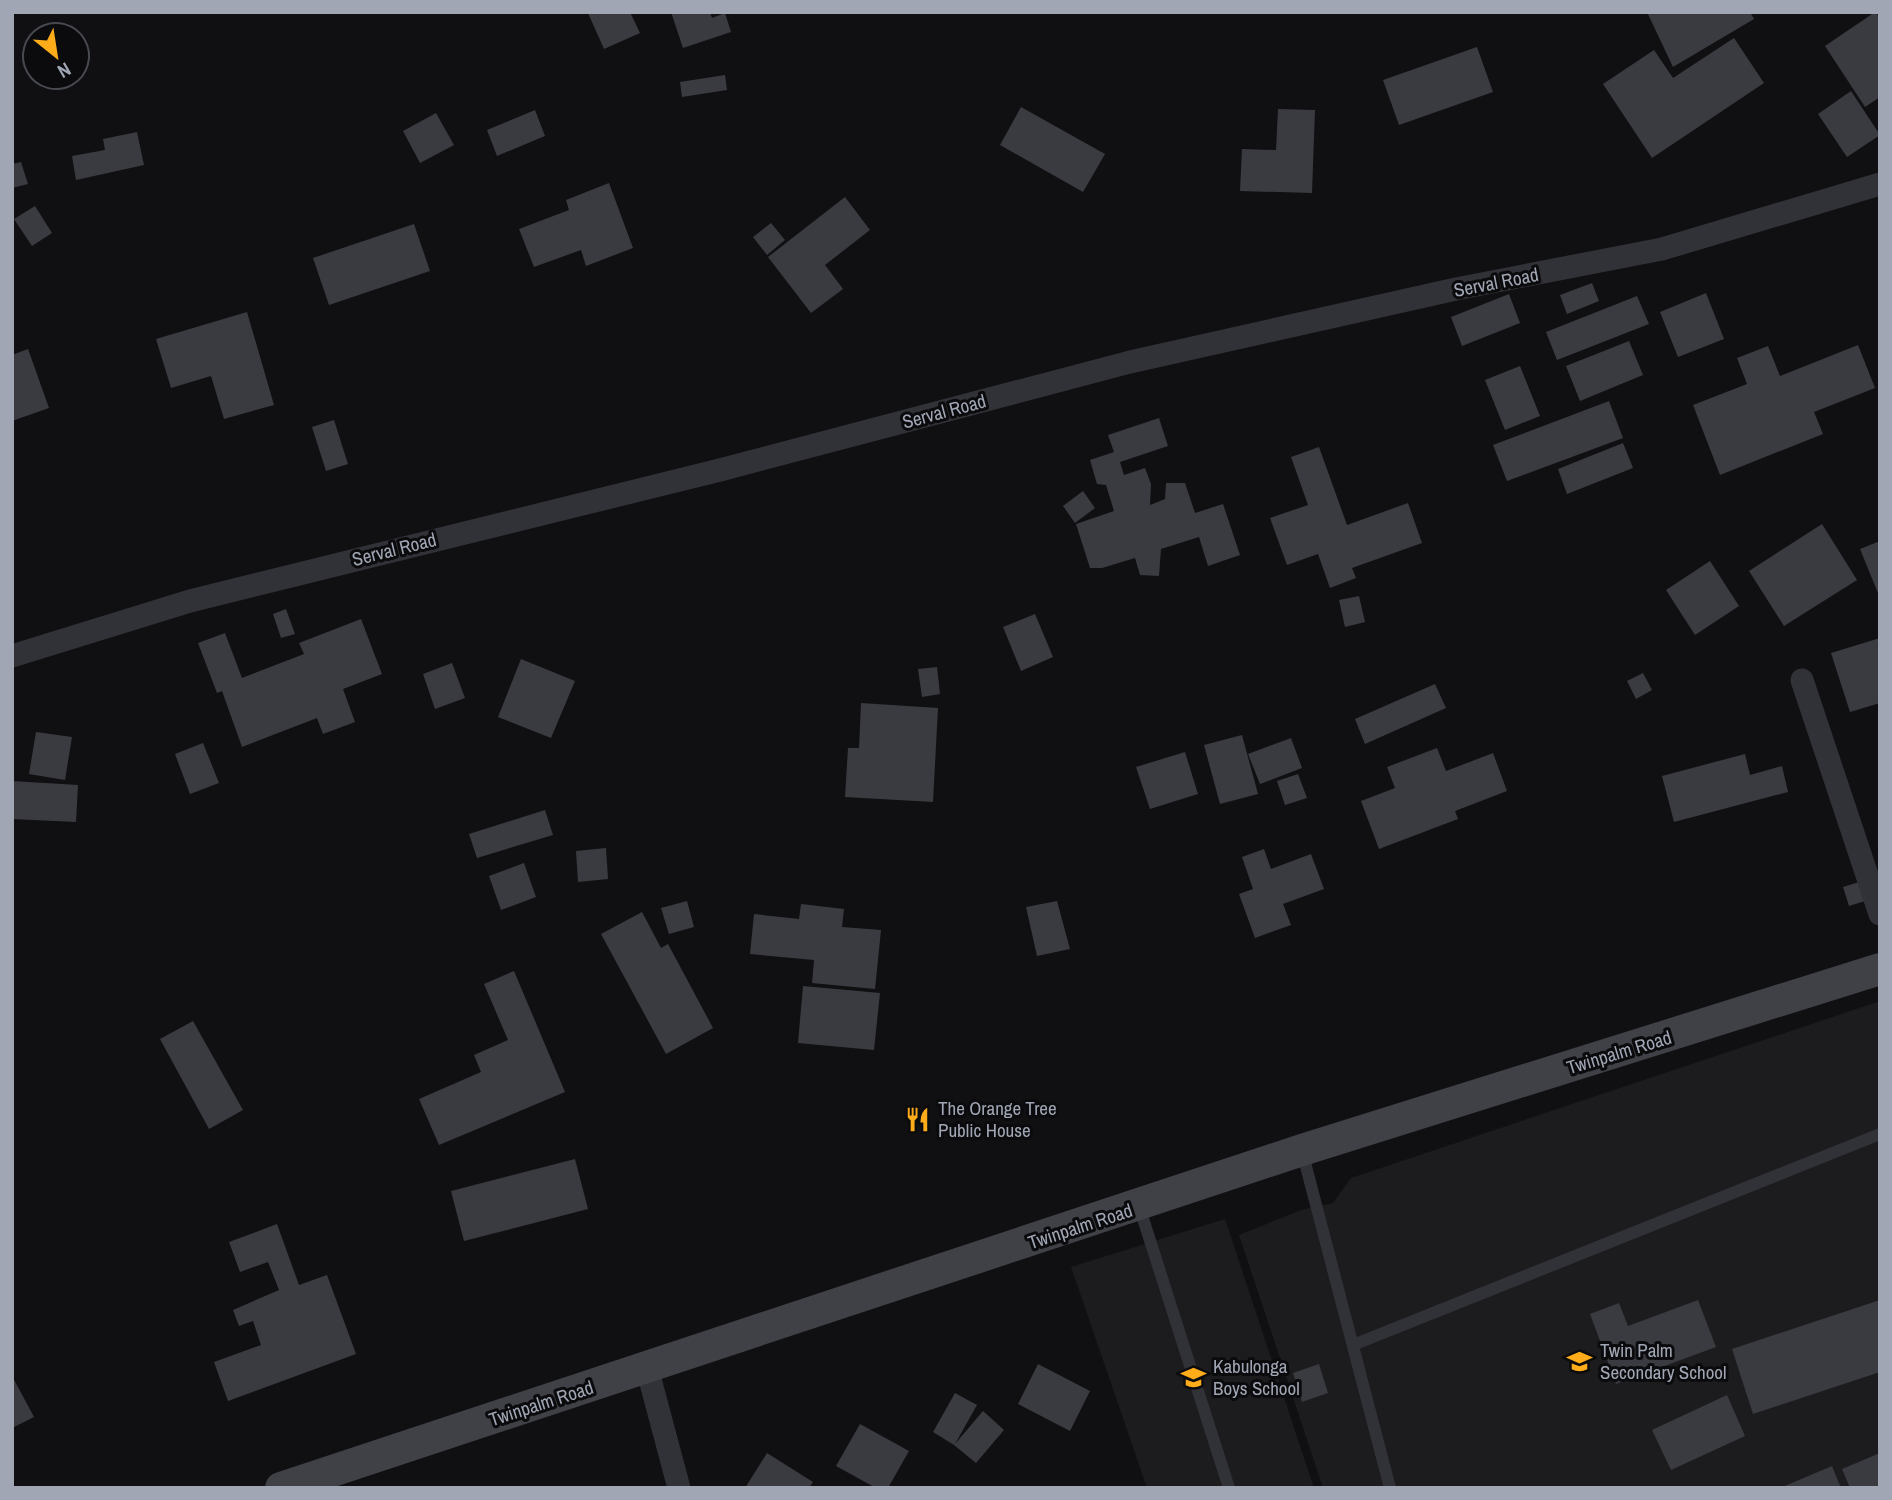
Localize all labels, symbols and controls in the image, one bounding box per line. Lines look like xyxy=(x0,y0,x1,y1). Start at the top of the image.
north arrow xyxy=(21,21,91,91)
text: N xyxy=(53,57,76,85)
street label: Serval Road xyxy=(1451,261,1541,303)
street label: Serval Road xyxy=(899,387,989,435)
street label: Serval Road xyxy=(349,526,439,572)
street label: Twinpalm Road xyxy=(1563,1024,1675,1080)
place label: The Orange Tree Public House xyxy=(938,1095,1057,1143)
restaurant icon: The Orange Tree Public House xyxy=(904,1105,932,1133)
street label: Twinpalm Road xyxy=(1025,1197,1135,1255)
place label: Twin Palm Secondary School xyxy=(1600,1337,1726,1385)
school or university icon: Twin Palm Secondary School xyxy=(1566,1347,1594,1375)
place label: Kabulonga Boys School xyxy=(1213,1353,1300,1401)
school or university icon: Kabulonga Boys School xyxy=(1179,1363,1207,1391)
street label: Twinpalm Road xyxy=(486,1374,596,1432)

